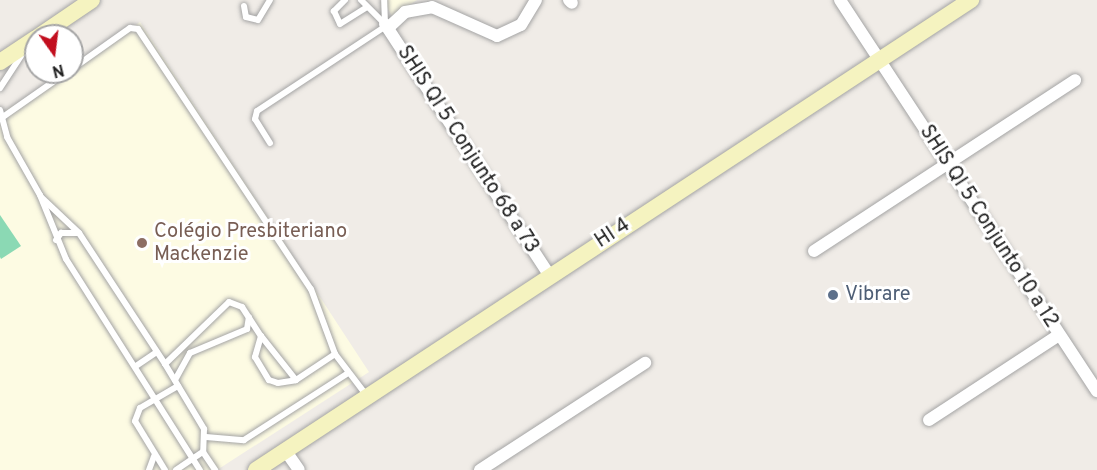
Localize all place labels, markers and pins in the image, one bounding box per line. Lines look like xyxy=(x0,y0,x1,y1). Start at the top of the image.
place label: Colégio Presbiteriano Mackenzie xyxy=(154,220,347,267)
marker: Colégio Presbiteriano Mackenzie xyxy=(135,236,149,250)
place label: Vibrare xyxy=(845,283,910,307)
marker: Vibrare xyxy=(826,288,840,302)

